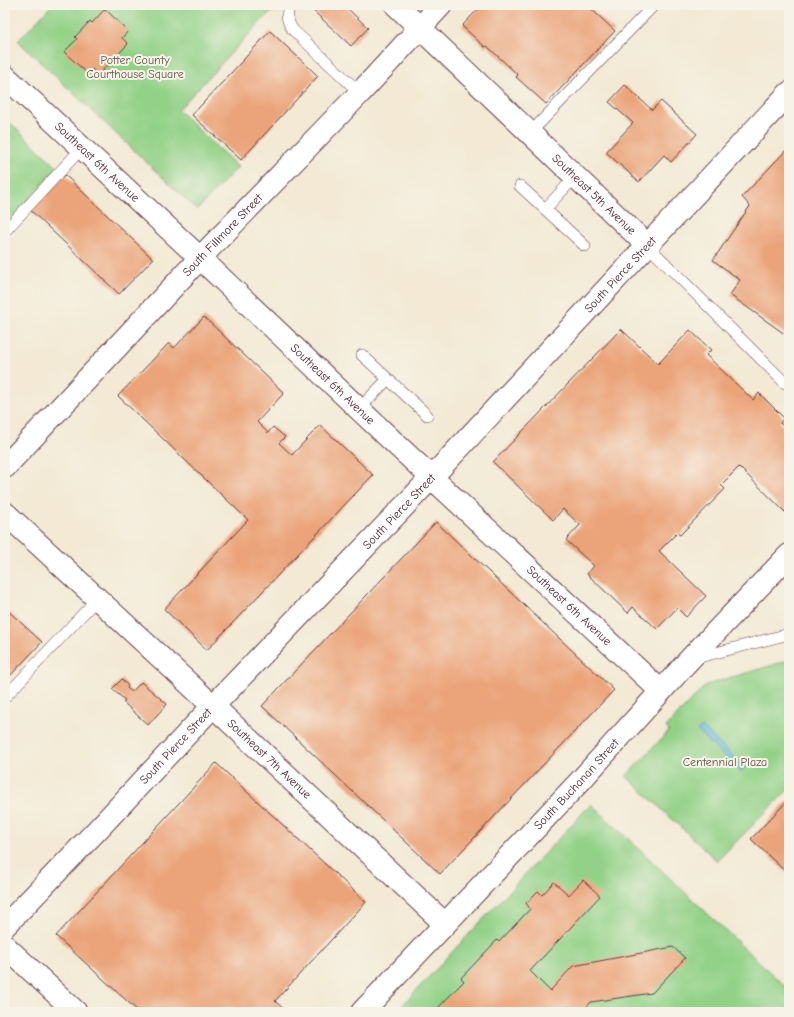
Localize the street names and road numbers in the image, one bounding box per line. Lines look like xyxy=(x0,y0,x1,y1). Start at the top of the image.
street label: Southeast 6th Avenue xyxy=(52,119,142,205)
street label: Southeast 5th Avenue xyxy=(549,151,639,238)
street label: South Fillmore Street xyxy=(180,191,266,279)
street label: South Pierce Street xyxy=(581,233,659,316)
street label: Southeast 6th Avenue xyxy=(288,341,378,427)
street label: South Pierce Street xyxy=(360,471,439,552)
street label: Southeast 6th Avenue xyxy=(524,563,614,648)
street label: South Pierce Street xyxy=(137,705,215,787)
street label: Southeast 7th Avenue xyxy=(224,716,314,802)
street label: South Buchanan Street xyxy=(531,735,622,832)

